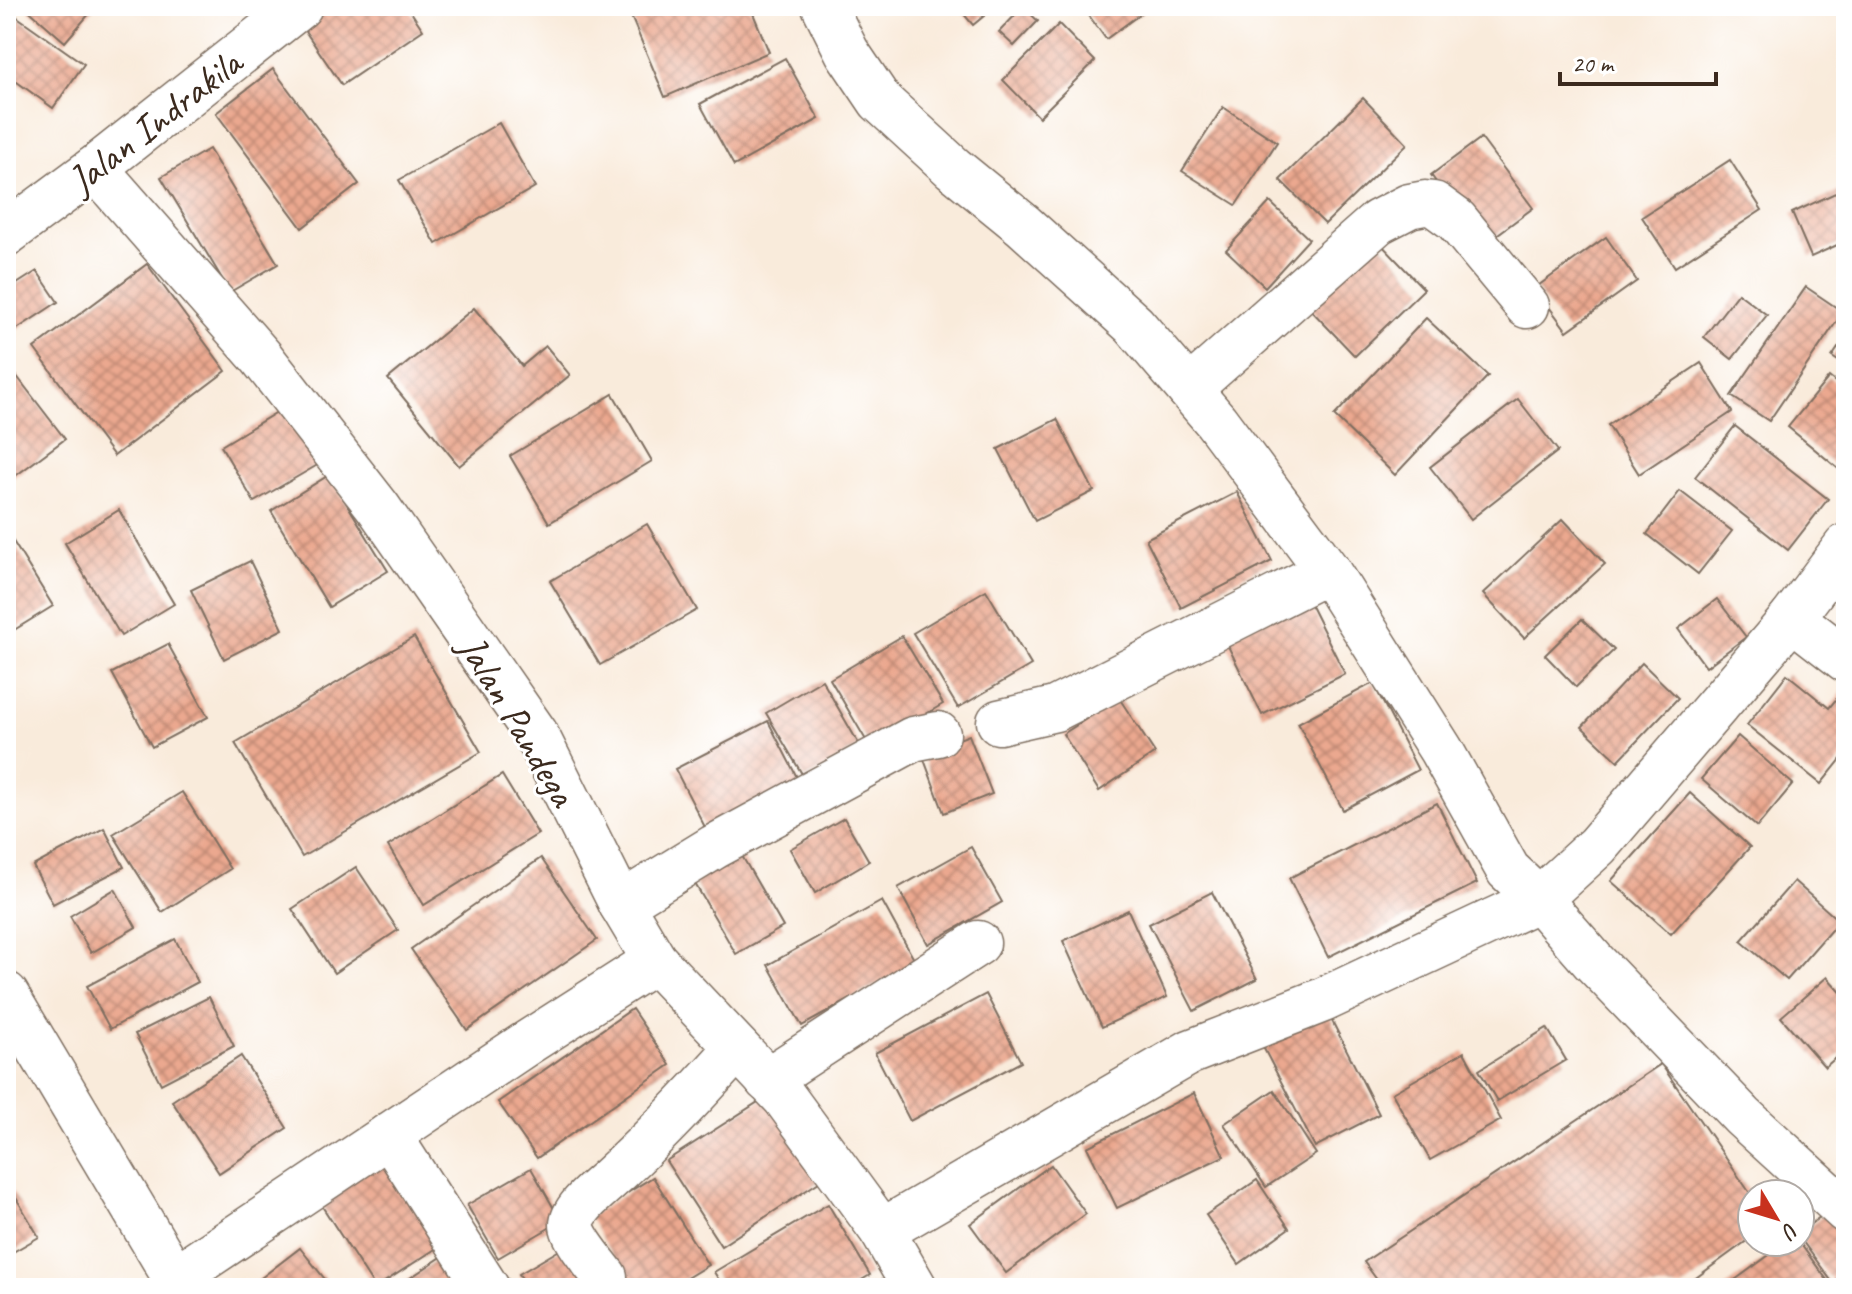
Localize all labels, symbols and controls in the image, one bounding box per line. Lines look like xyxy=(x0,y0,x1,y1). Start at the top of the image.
street label: Jalan Indrakila xyxy=(56,36,254,206)
scale bar xyxy=(1560,36,1716,86)
text: 20 m xyxy=(1572,49,1615,79)
street label: Jalan Pandega xyxy=(446,624,589,817)
north arrow xyxy=(1736,1178,1816,1258)
text: U xyxy=(1774,1217,1805,1246)

